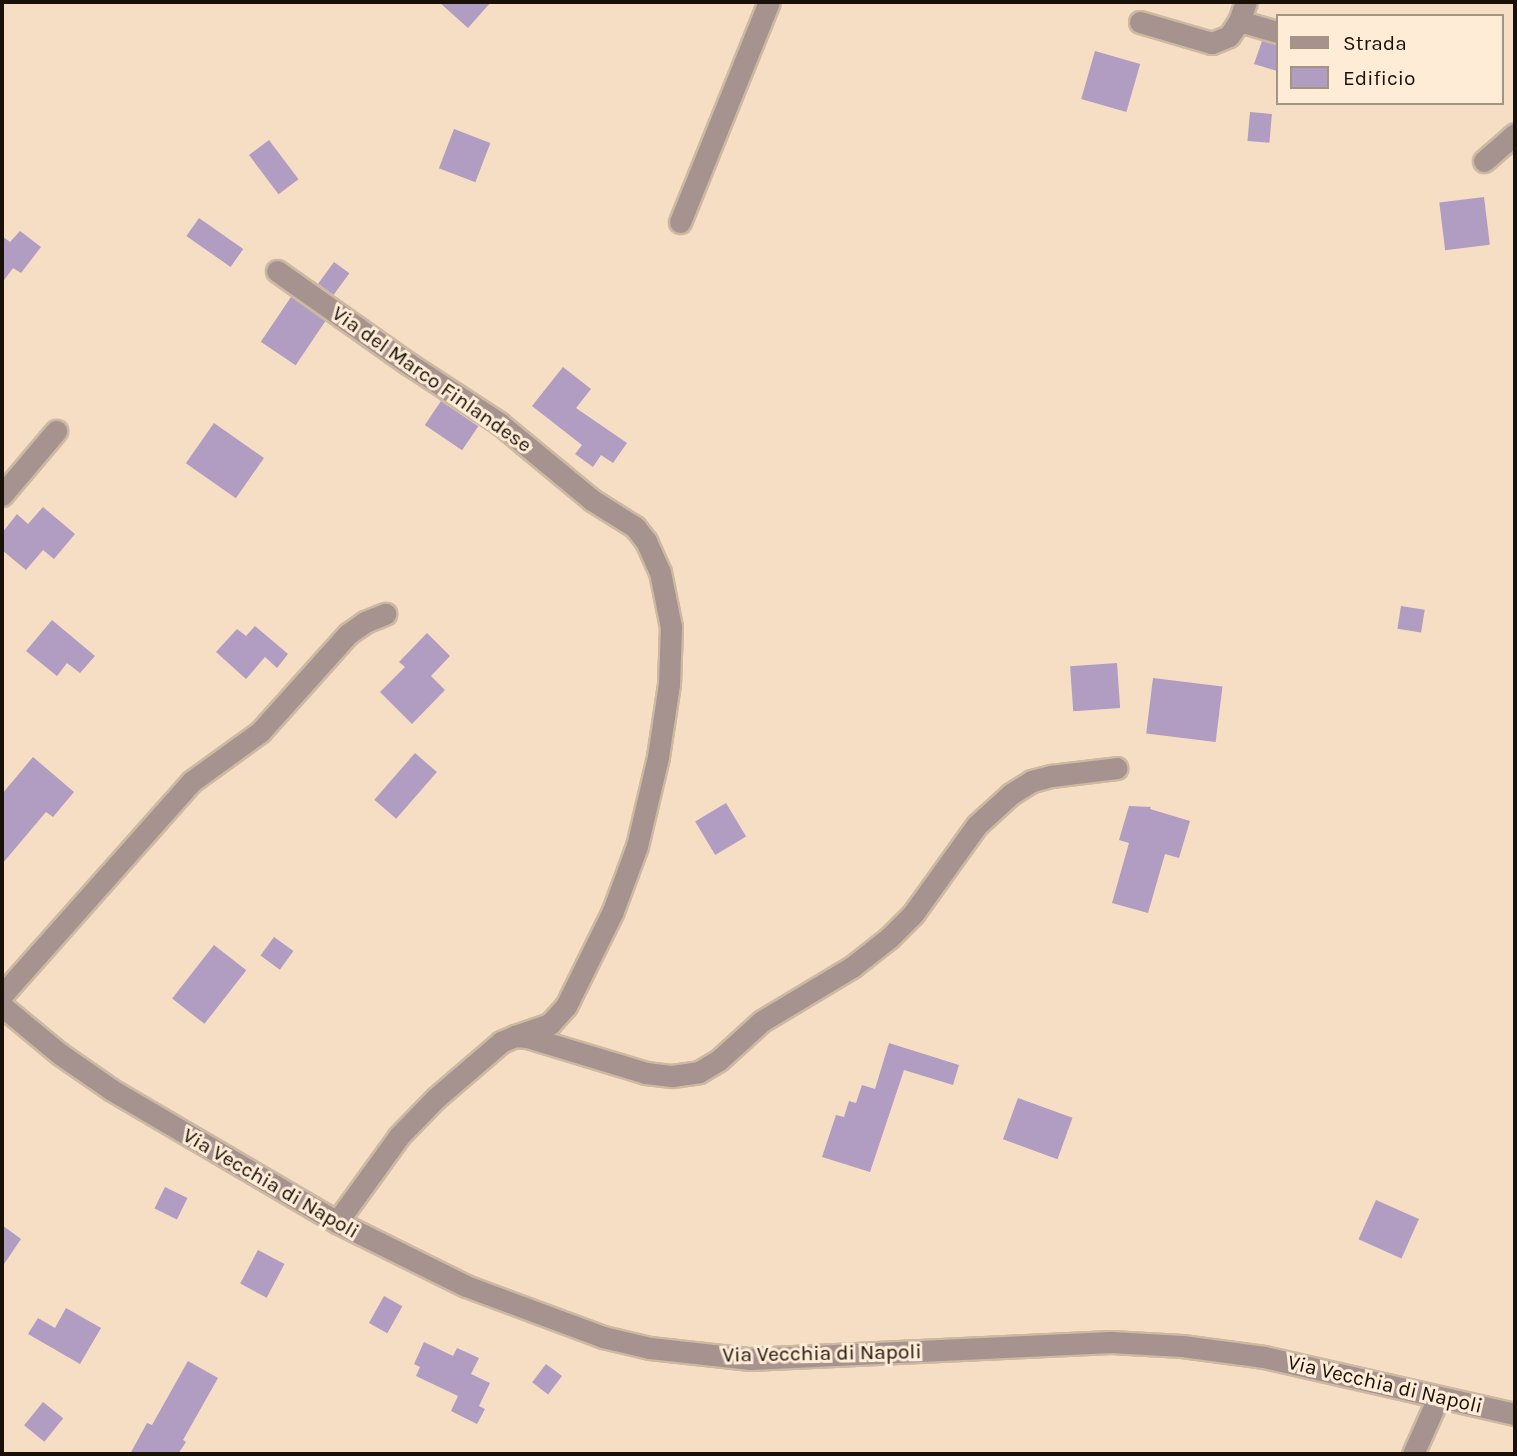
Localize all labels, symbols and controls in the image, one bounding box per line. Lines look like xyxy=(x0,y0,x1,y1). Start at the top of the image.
legend xyxy=(1276,14,1503,105)
text: Strada xyxy=(1343,31,1407,55)
text: Edificio xyxy=(1343,66,1416,90)
street label: Via del Marco Finlandese xyxy=(327,300,537,458)
street label: Via Vecchia di Napoli xyxy=(178,1122,364,1244)
street label: Via Vecchia di Napoli xyxy=(722,1339,922,1367)
street label: Via Vecchia di Napoli xyxy=(1285,1349,1485,1419)

